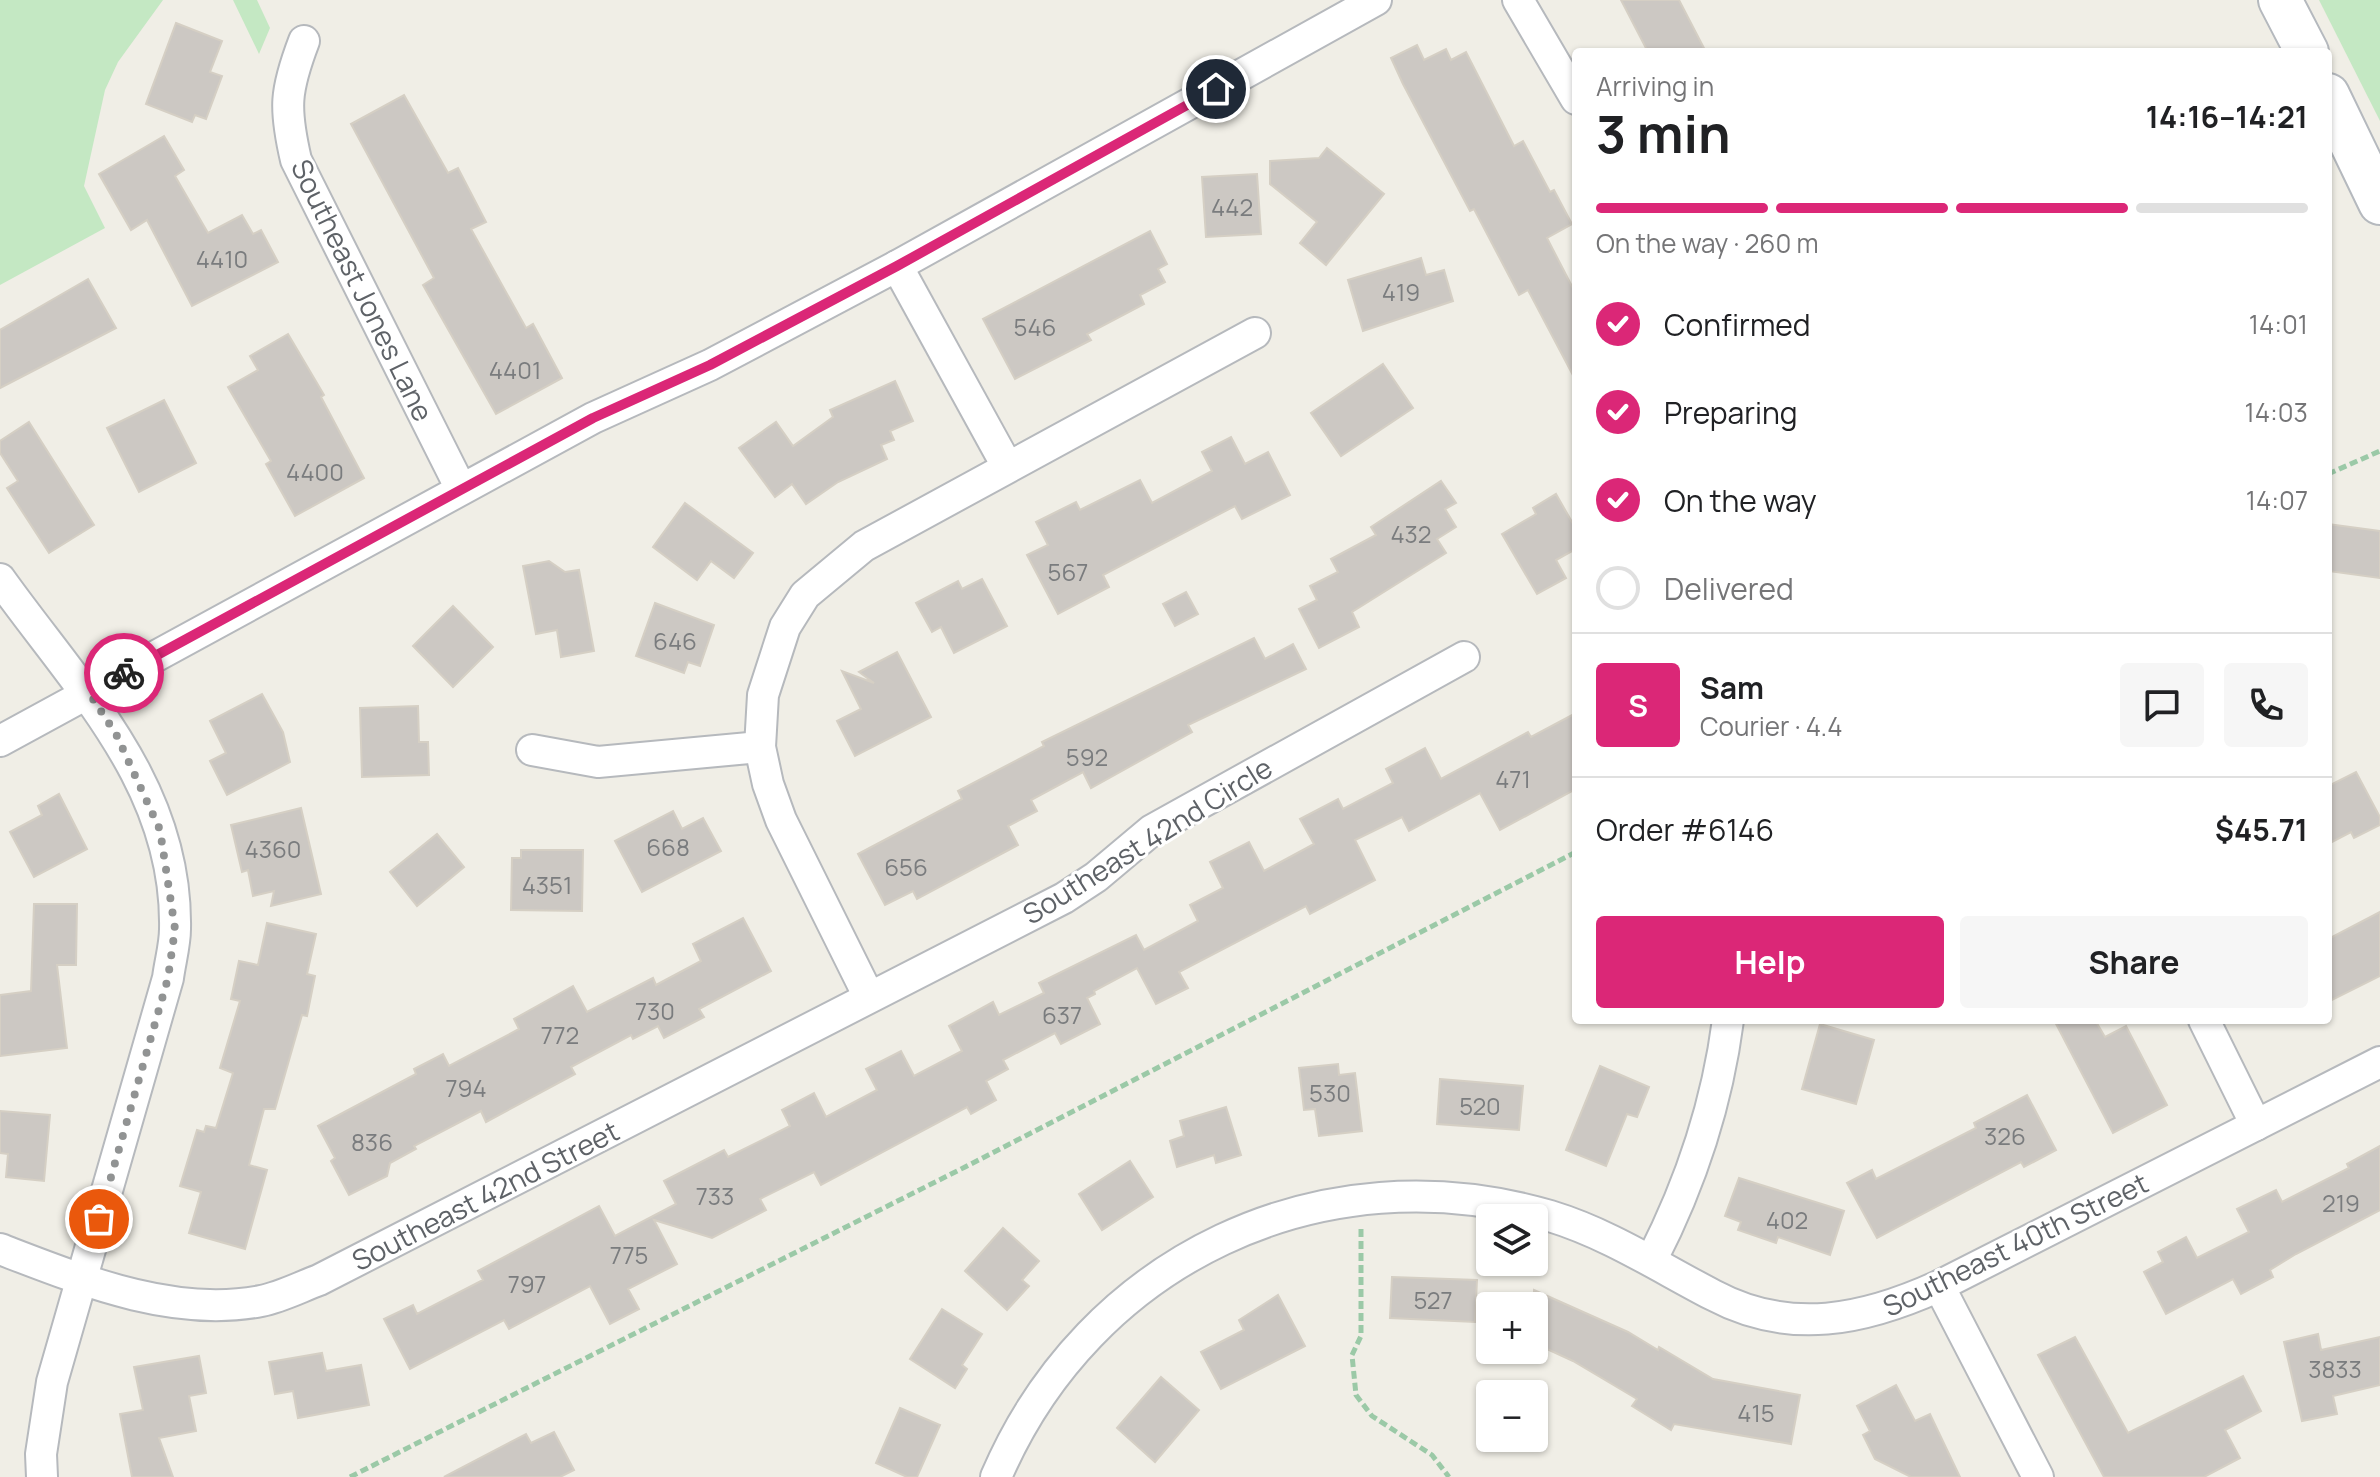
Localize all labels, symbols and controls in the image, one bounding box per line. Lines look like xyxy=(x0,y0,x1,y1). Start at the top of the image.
pin xyxy=(1182,55,1250,123)
icon: home xyxy=(1194,67,1238,111)
text: Arriving in xyxy=(1596,68,1714,104)
text: 14:16–14:21 xyxy=(2146,96,2308,137)
text: 3 min xyxy=(1596,98,1731,169)
street label: Southeast Jones Lane xyxy=(283,153,443,427)
house number: 442 xyxy=(1211,190,1253,223)
text: On the way · 260 m xyxy=(1596,225,1819,261)
house number: 4410 xyxy=(196,242,248,275)
house number: 419 xyxy=(1382,275,1420,308)
icon: check xyxy=(1596,302,1640,346)
text: Confirmed xyxy=(1664,304,1811,345)
text: 14:01 xyxy=(2249,306,2308,342)
house number: 546 xyxy=(1014,310,1056,343)
house number: 4401 xyxy=(489,353,541,386)
icon: check xyxy=(1596,390,1640,434)
text: Preparing xyxy=(1664,392,1798,433)
text: 14:03 xyxy=(2245,394,2308,430)
house number: 4400 xyxy=(286,455,344,488)
icon: check xyxy=(1596,478,1640,522)
text: On the way xyxy=(1664,480,1817,521)
text: 14:07 xyxy=(2246,482,2308,518)
house number: 432 xyxy=(1390,517,1432,550)
house number: 567 xyxy=(1048,555,1088,588)
text: Delivered xyxy=(1664,568,1794,609)
house number: 646 xyxy=(653,624,697,657)
courier xyxy=(84,633,164,713)
icon: bike xyxy=(102,651,146,695)
button: chat xyxy=(2120,663,2204,747)
button: phone xyxy=(2224,663,2308,747)
text: Sam xyxy=(1700,667,1764,708)
text: S xyxy=(1628,685,1648,726)
text: Courier · 4.4 xyxy=(1700,708,1842,744)
house number: 592 xyxy=(1066,740,1108,773)
street label: Southeast 42nd Circle xyxy=(1015,748,1279,932)
house number: 471 xyxy=(1495,762,1531,795)
text: Order #6146 xyxy=(1596,809,1774,850)
text: $45.71 xyxy=(2215,809,2308,850)
house number: 668 xyxy=(646,830,690,863)
house number: 4360 xyxy=(245,832,301,865)
house number: 656 xyxy=(884,850,928,883)
house number: 4351 xyxy=(522,868,572,901)
button: Help xyxy=(1596,916,1944,1008)
button: Share xyxy=(1960,916,2308,1008)
house number: 730 xyxy=(635,994,675,1027)
house number: 637 xyxy=(1042,998,1082,1031)
house number: 772 xyxy=(541,1018,579,1051)
house number: 794 xyxy=(445,1071,487,1104)
house number: 530 xyxy=(1309,1076,1351,1109)
house number: 520 xyxy=(1459,1089,1501,1122)
street label: Southeast 42nd Street xyxy=(345,1111,625,1279)
house number: 326 xyxy=(1984,1119,2026,1152)
house number: 836 xyxy=(351,1125,393,1158)
street label: Southeast 40th Street xyxy=(1876,1163,2154,1325)
house number: 733 xyxy=(696,1179,734,1212)
pin xyxy=(65,1185,133,1253)
house number: 219 xyxy=(2322,1186,2360,1219)
icon: bag xyxy=(77,1197,121,1241)
house number: 402 xyxy=(1766,1203,1808,1236)
map controls xyxy=(1476,1204,1548,1452)
button: layers xyxy=(1476,1204,1548,1276)
house number: 775 xyxy=(610,1238,648,1271)
house number: 797 xyxy=(508,1267,546,1300)
house number: 527 xyxy=(1414,1283,1452,1316)
button: + xyxy=(1476,1292,1548,1364)
house number: 3833 xyxy=(2308,1352,2362,1385)
button: − xyxy=(1476,1380,1548,1452)
house number: 415 xyxy=(1737,1396,1775,1429)

